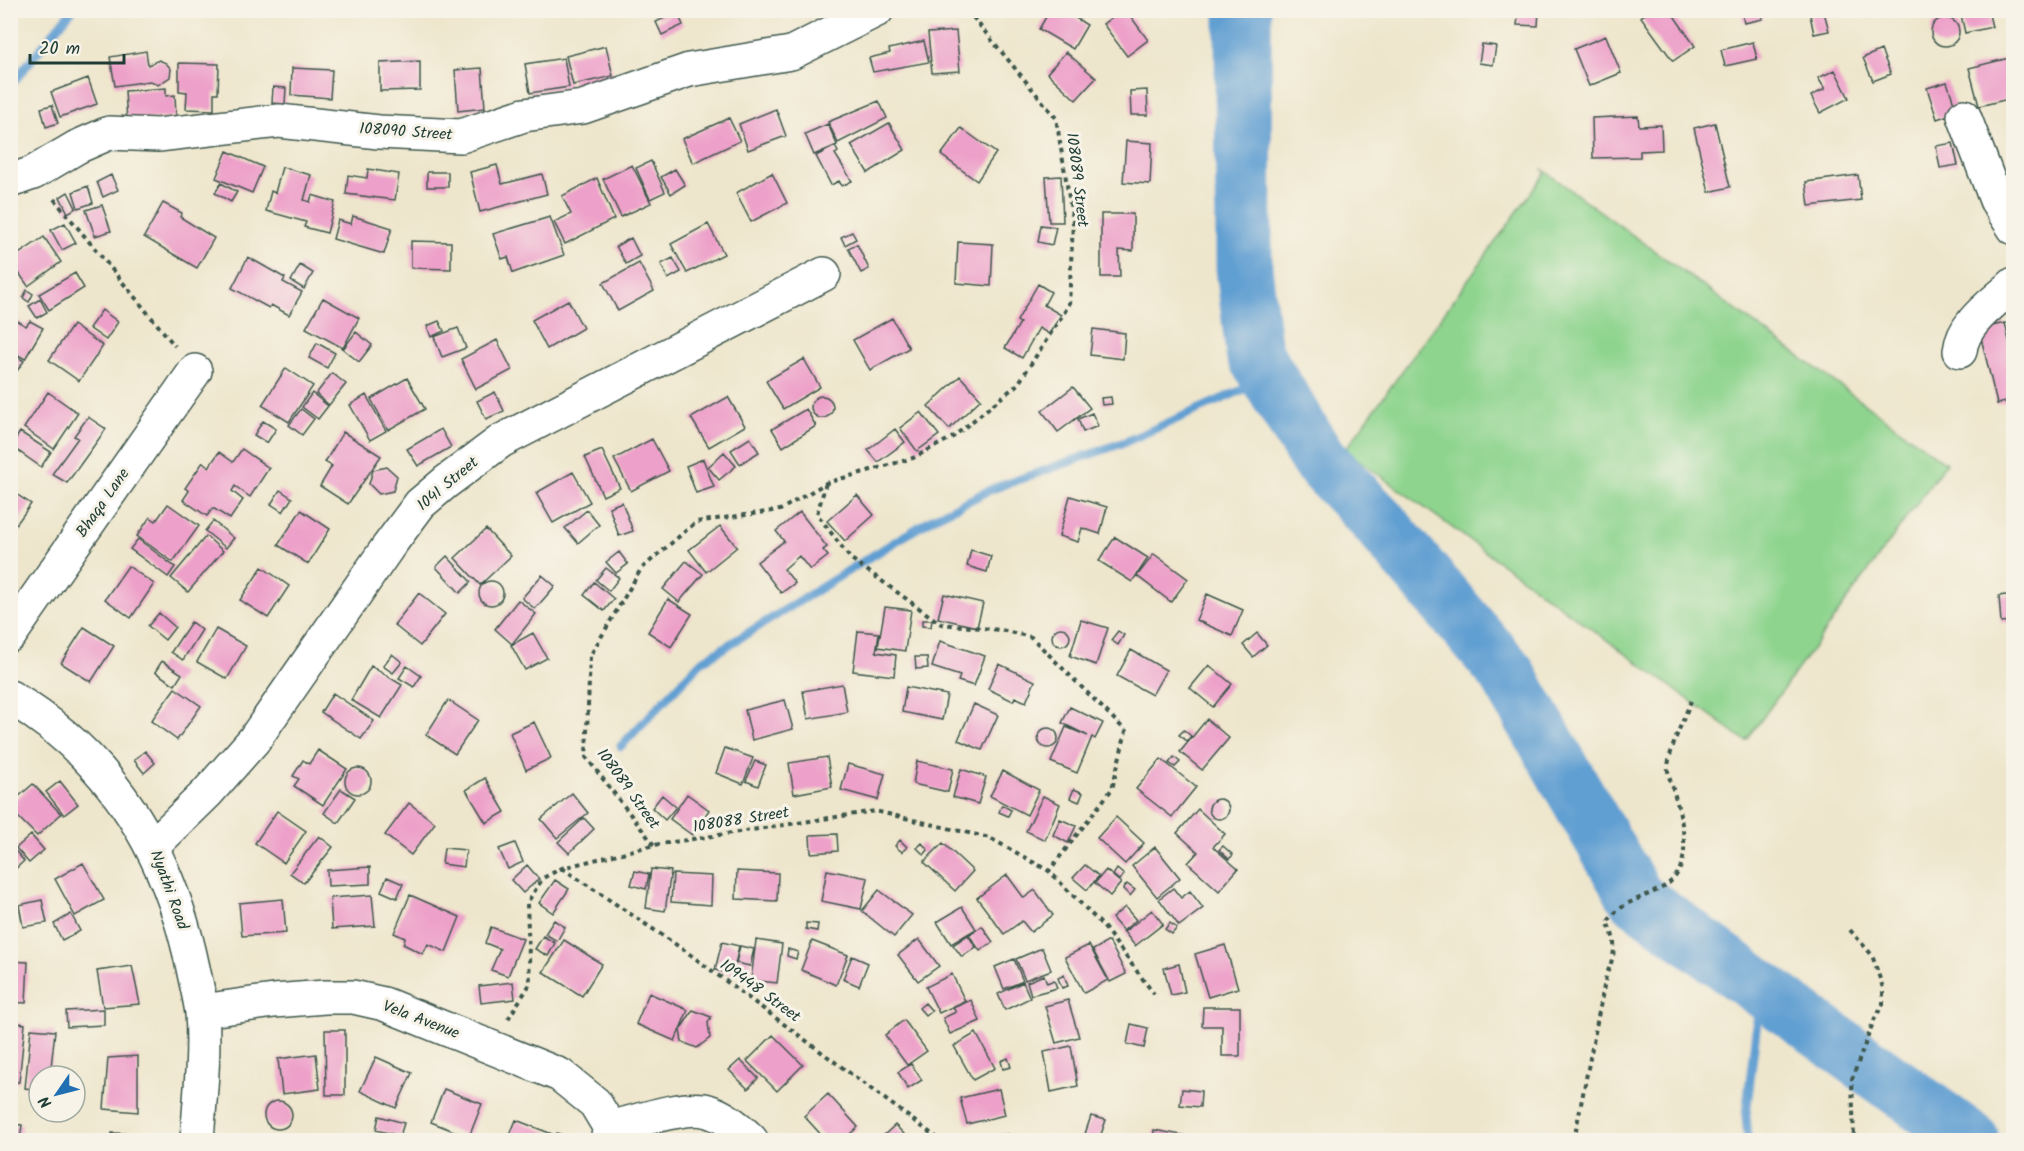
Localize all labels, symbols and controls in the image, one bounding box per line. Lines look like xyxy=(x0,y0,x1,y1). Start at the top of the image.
scale bar xyxy=(30,27,124,65)
text: 20 m xyxy=(39,35,80,64)
street label: 108090 Street xyxy=(359,116,454,148)
street label: 108089 Street xyxy=(1059,131,1095,230)
street label: 1041 Street xyxy=(412,450,485,517)
street label: Bhaqa Lane xyxy=(70,463,136,543)
street label: 108089 Street xyxy=(590,743,667,835)
street label: 108088 Street xyxy=(691,800,792,840)
street label: Nyathi Road xyxy=(143,847,195,934)
street label: 109448 Street xyxy=(714,953,806,1030)
street label: Vela Avenue xyxy=(379,994,463,1046)
north arrow xyxy=(27,1064,87,1124)
text: N xyxy=(33,1090,59,1113)

